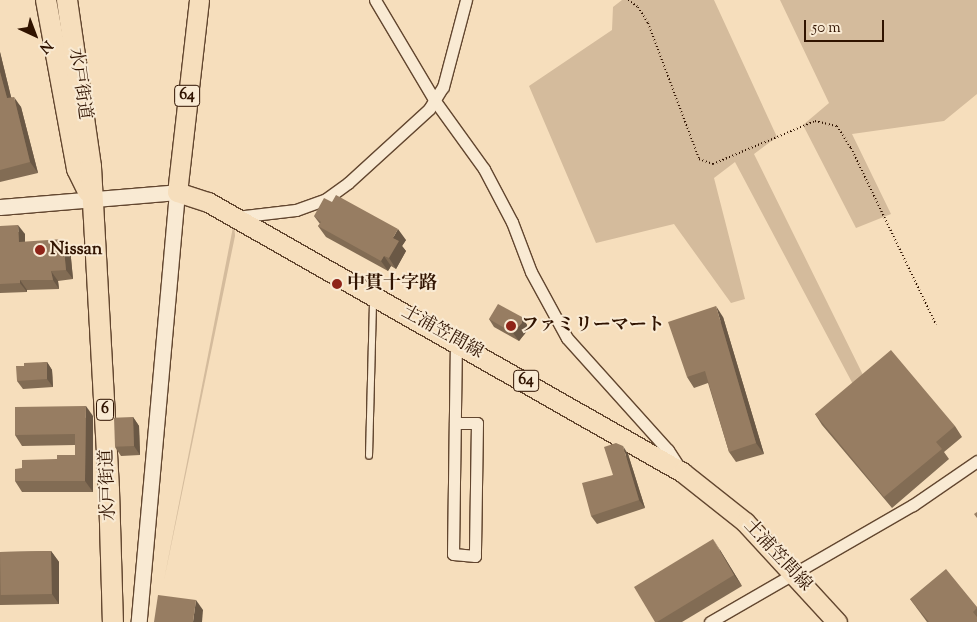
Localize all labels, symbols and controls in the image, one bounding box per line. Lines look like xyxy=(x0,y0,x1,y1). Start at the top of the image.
north arrow xyxy=(10,10,60,60)
scale bar xyxy=(807,10,887,42)
text: 50 m xyxy=(812,18,841,39)
text: N xyxy=(34,35,56,57)
street label: 水戸街道 xyxy=(63,47,95,121)
road number: 64 xyxy=(173,82,201,110)
place label: Nissan xyxy=(50,239,102,261)
marker: Nissan xyxy=(34,244,46,256)
place label: 中貫十字路 xyxy=(347,273,437,295)
marker: 中貫十字路 xyxy=(331,278,343,290)
street label: 土浦笠間線 xyxy=(397,302,487,364)
place label: ファミリーマート xyxy=(521,315,665,337)
marker: ファミリーマート xyxy=(505,320,517,332)
road number: 64 xyxy=(512,368,540,394)
road number: 6 xyxy=(95,396,115,424)
street label: 水戸街道 xyxy=(97,449,121,521)
street label: 土浦笠間線 xyxy=(738,516,816,596)

